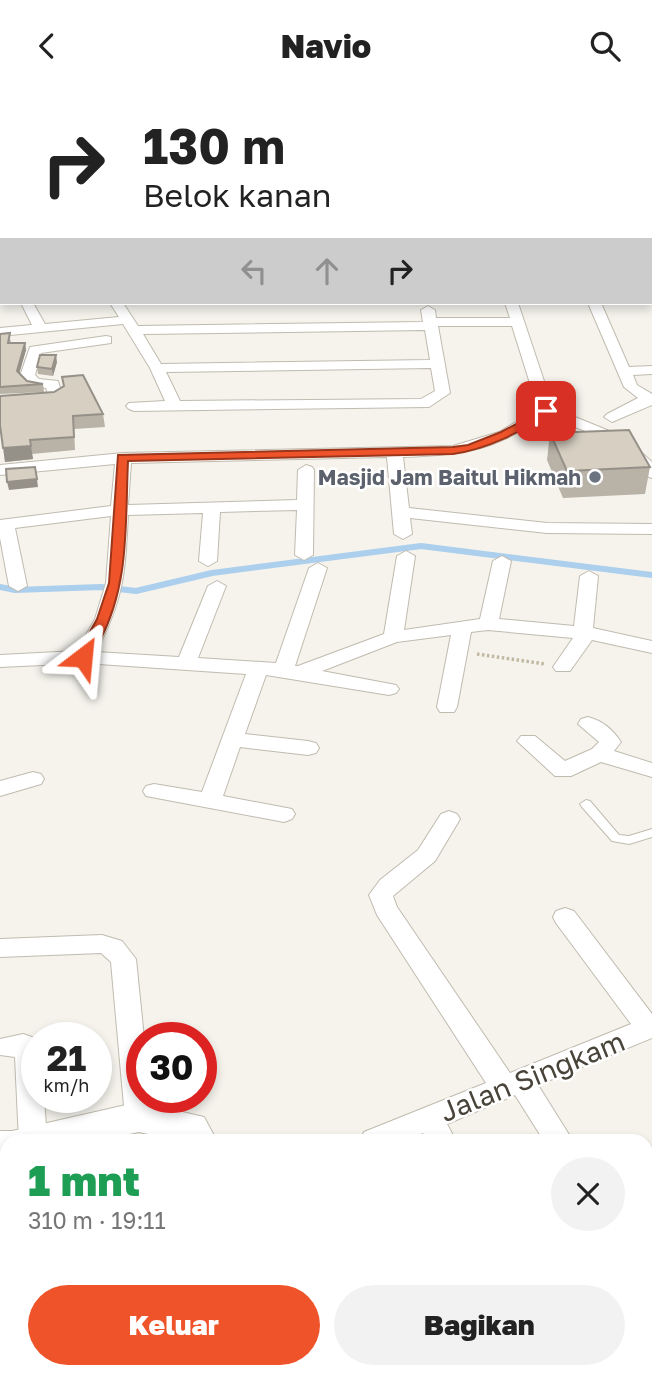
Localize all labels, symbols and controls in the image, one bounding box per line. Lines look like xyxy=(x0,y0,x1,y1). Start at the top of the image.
icon: back xyxy=(28,27,66,65)
text: Navio xyxy=(281,27,371,65)
icon: search xyxy=(586,27,624,65)
text: 130 m xyxy=(143,116,285,175)
icon: right xyxy=(28,119,119,210)
text: Belok kanan xyxy=(143,176,331,214)
icon: left xyxy=(235,252,273,290)
icon: ahead xyxy=(308,252,346,290)
icon: right xyxy=(381,252,419,290)
pin xyxy=(516,381,576,441)
icon: arrive xyxy=(527,392,565,430)
place label: Masjid Jam Baitul Hikmah xyxy=(318,464,581,490)
marker: Masjid Jam Baitul Hikmah xyxy=(587,469,603,485)
position arrow xyxy=(46,620,120,694)
speed limit sign: 30 xyxy=(126,1022,217,1113)
street label: Jalan Singkam xyxy=(435,1024,629,1128)
text: 21 xyxy=(47,1037,86,1079)
text: km/h xyxy=(44,1074,89,1096)
text: 1 mnt xyxy=(28,1155,140,1205)
button: close xyxy=(551,1157,625,1231)
text: 310 m · 19:11 xyxy=(28,1206,166,1234)
button: Keluar xyxy=(28,1285,320,1365)
button: Bagikan xyxy=(334,1285,625,1365)

